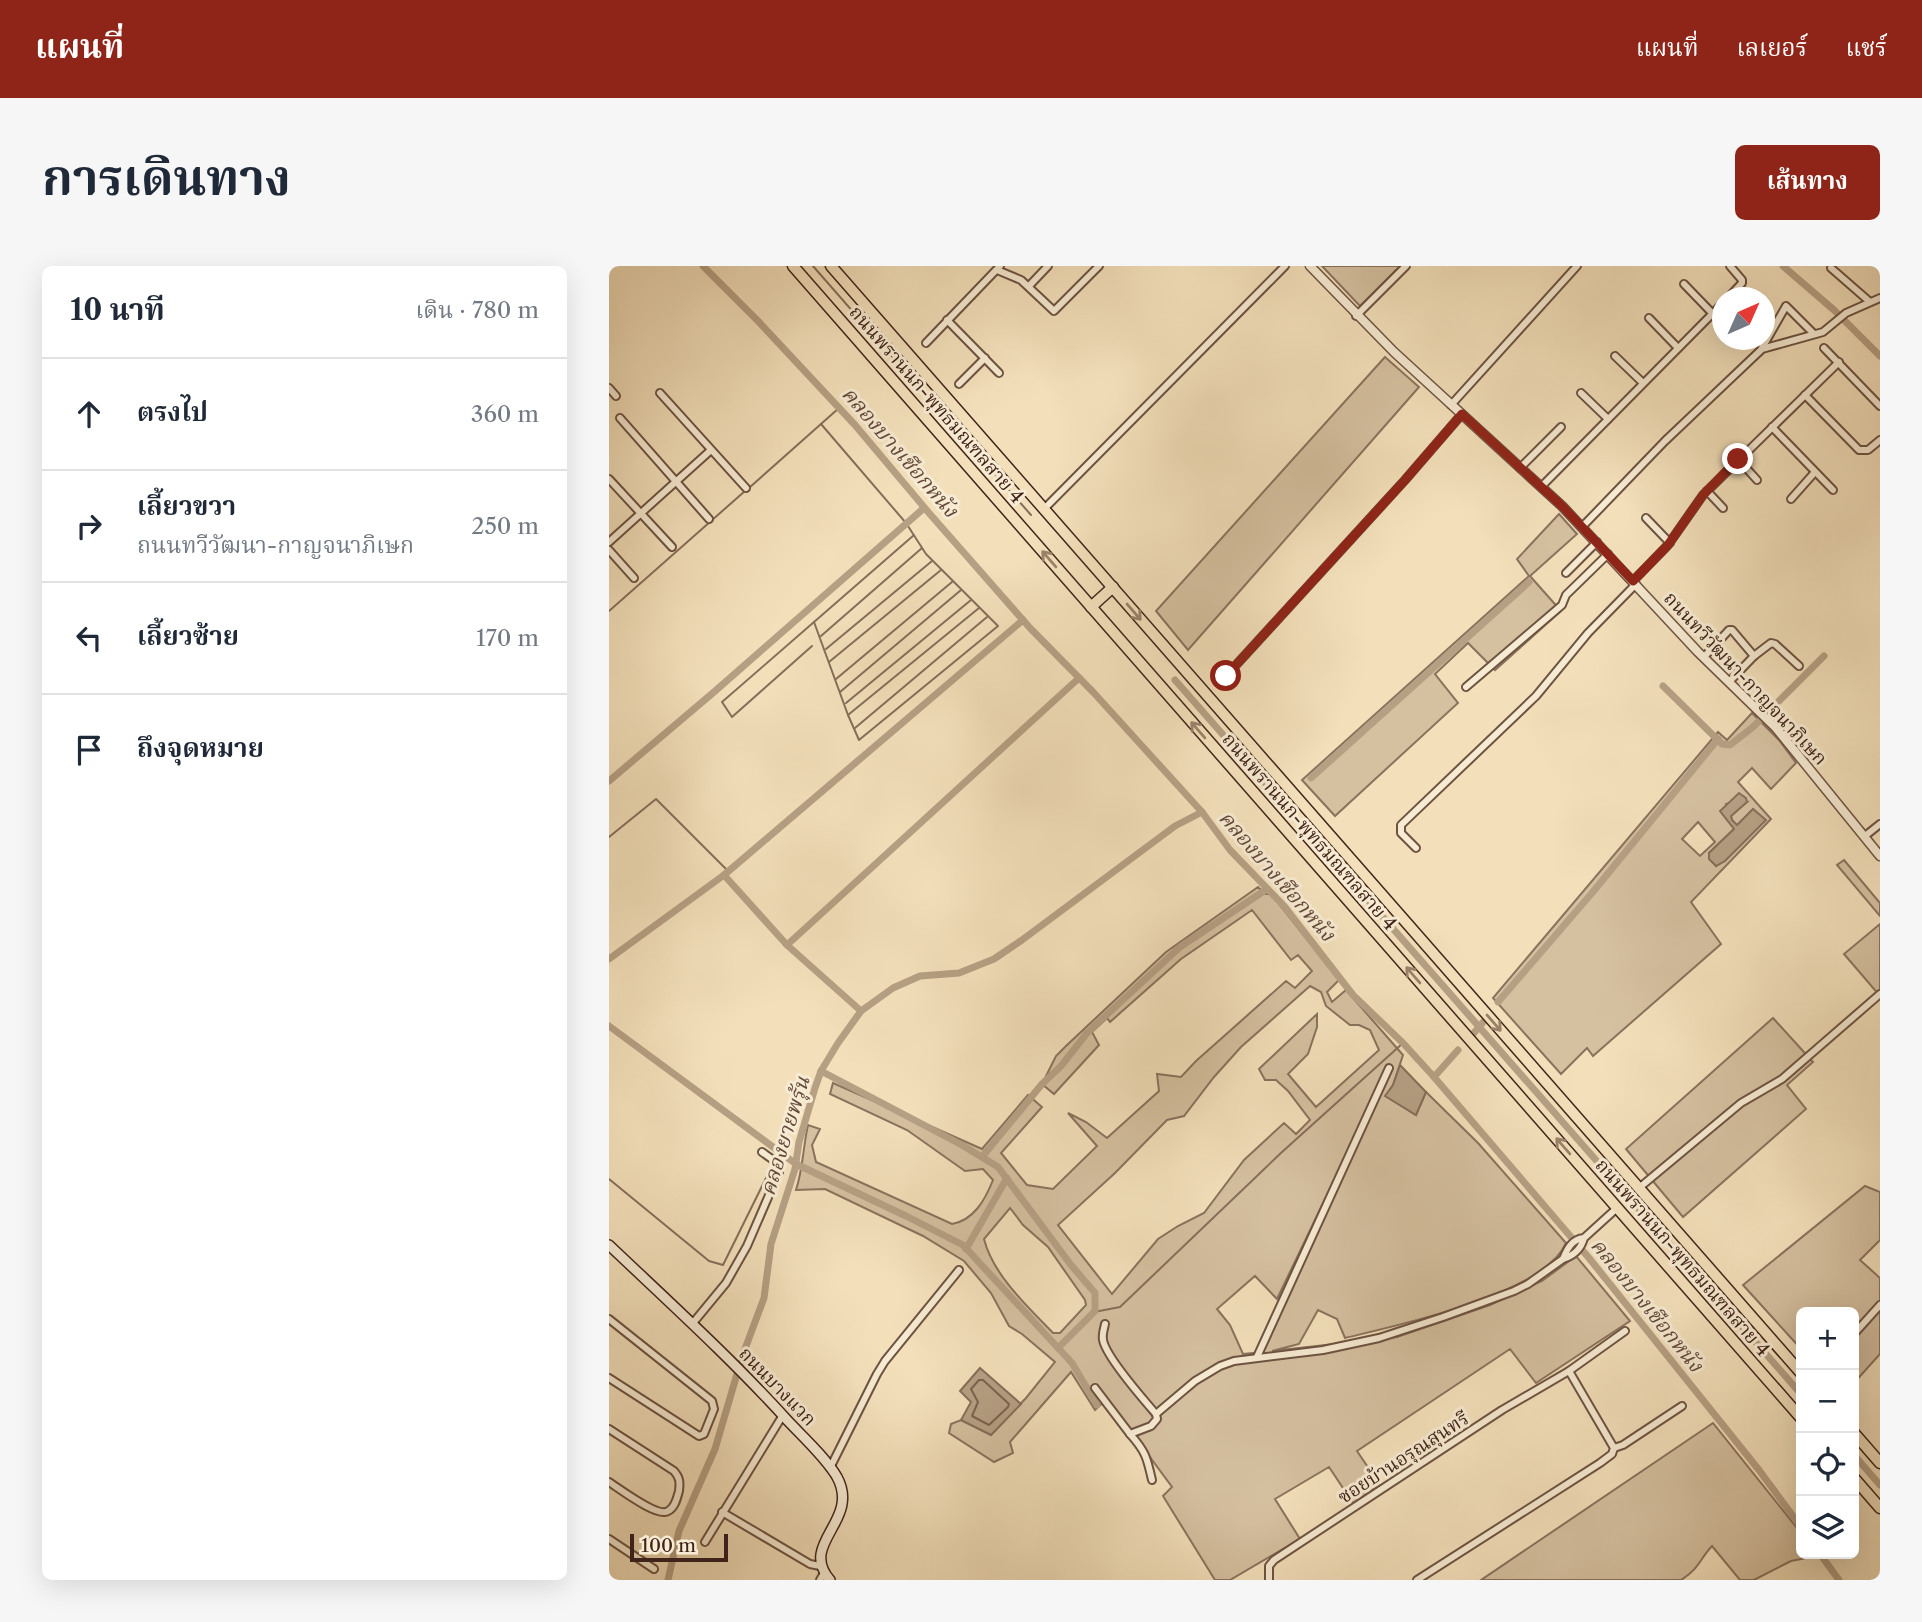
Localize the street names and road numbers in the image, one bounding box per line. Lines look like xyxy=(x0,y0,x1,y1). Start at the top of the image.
street label: ถนนพรานนก-พุทธมณฑลสาย 4 xyxy=(844,301,1029,508)
street label: ถนนทวีวัฒนา-กาญจนาภิเษก xyxy=(1659,587,1832,770)
street label: ถนนพรานนก-พุทธมณฑลสาย 4 xyxy=(1217,728,1402,935)
street label: ถนนพรานนก-พุทธมณฑลสาย 4 xyxy=(1590,1154,1775,1361)
street label: ถนนบางแวก xyxy=(734,1342,821,1431)
street label: ซอยบ้านอรุณสุนทรี xyxy=(1333,1406,1474,1509)

